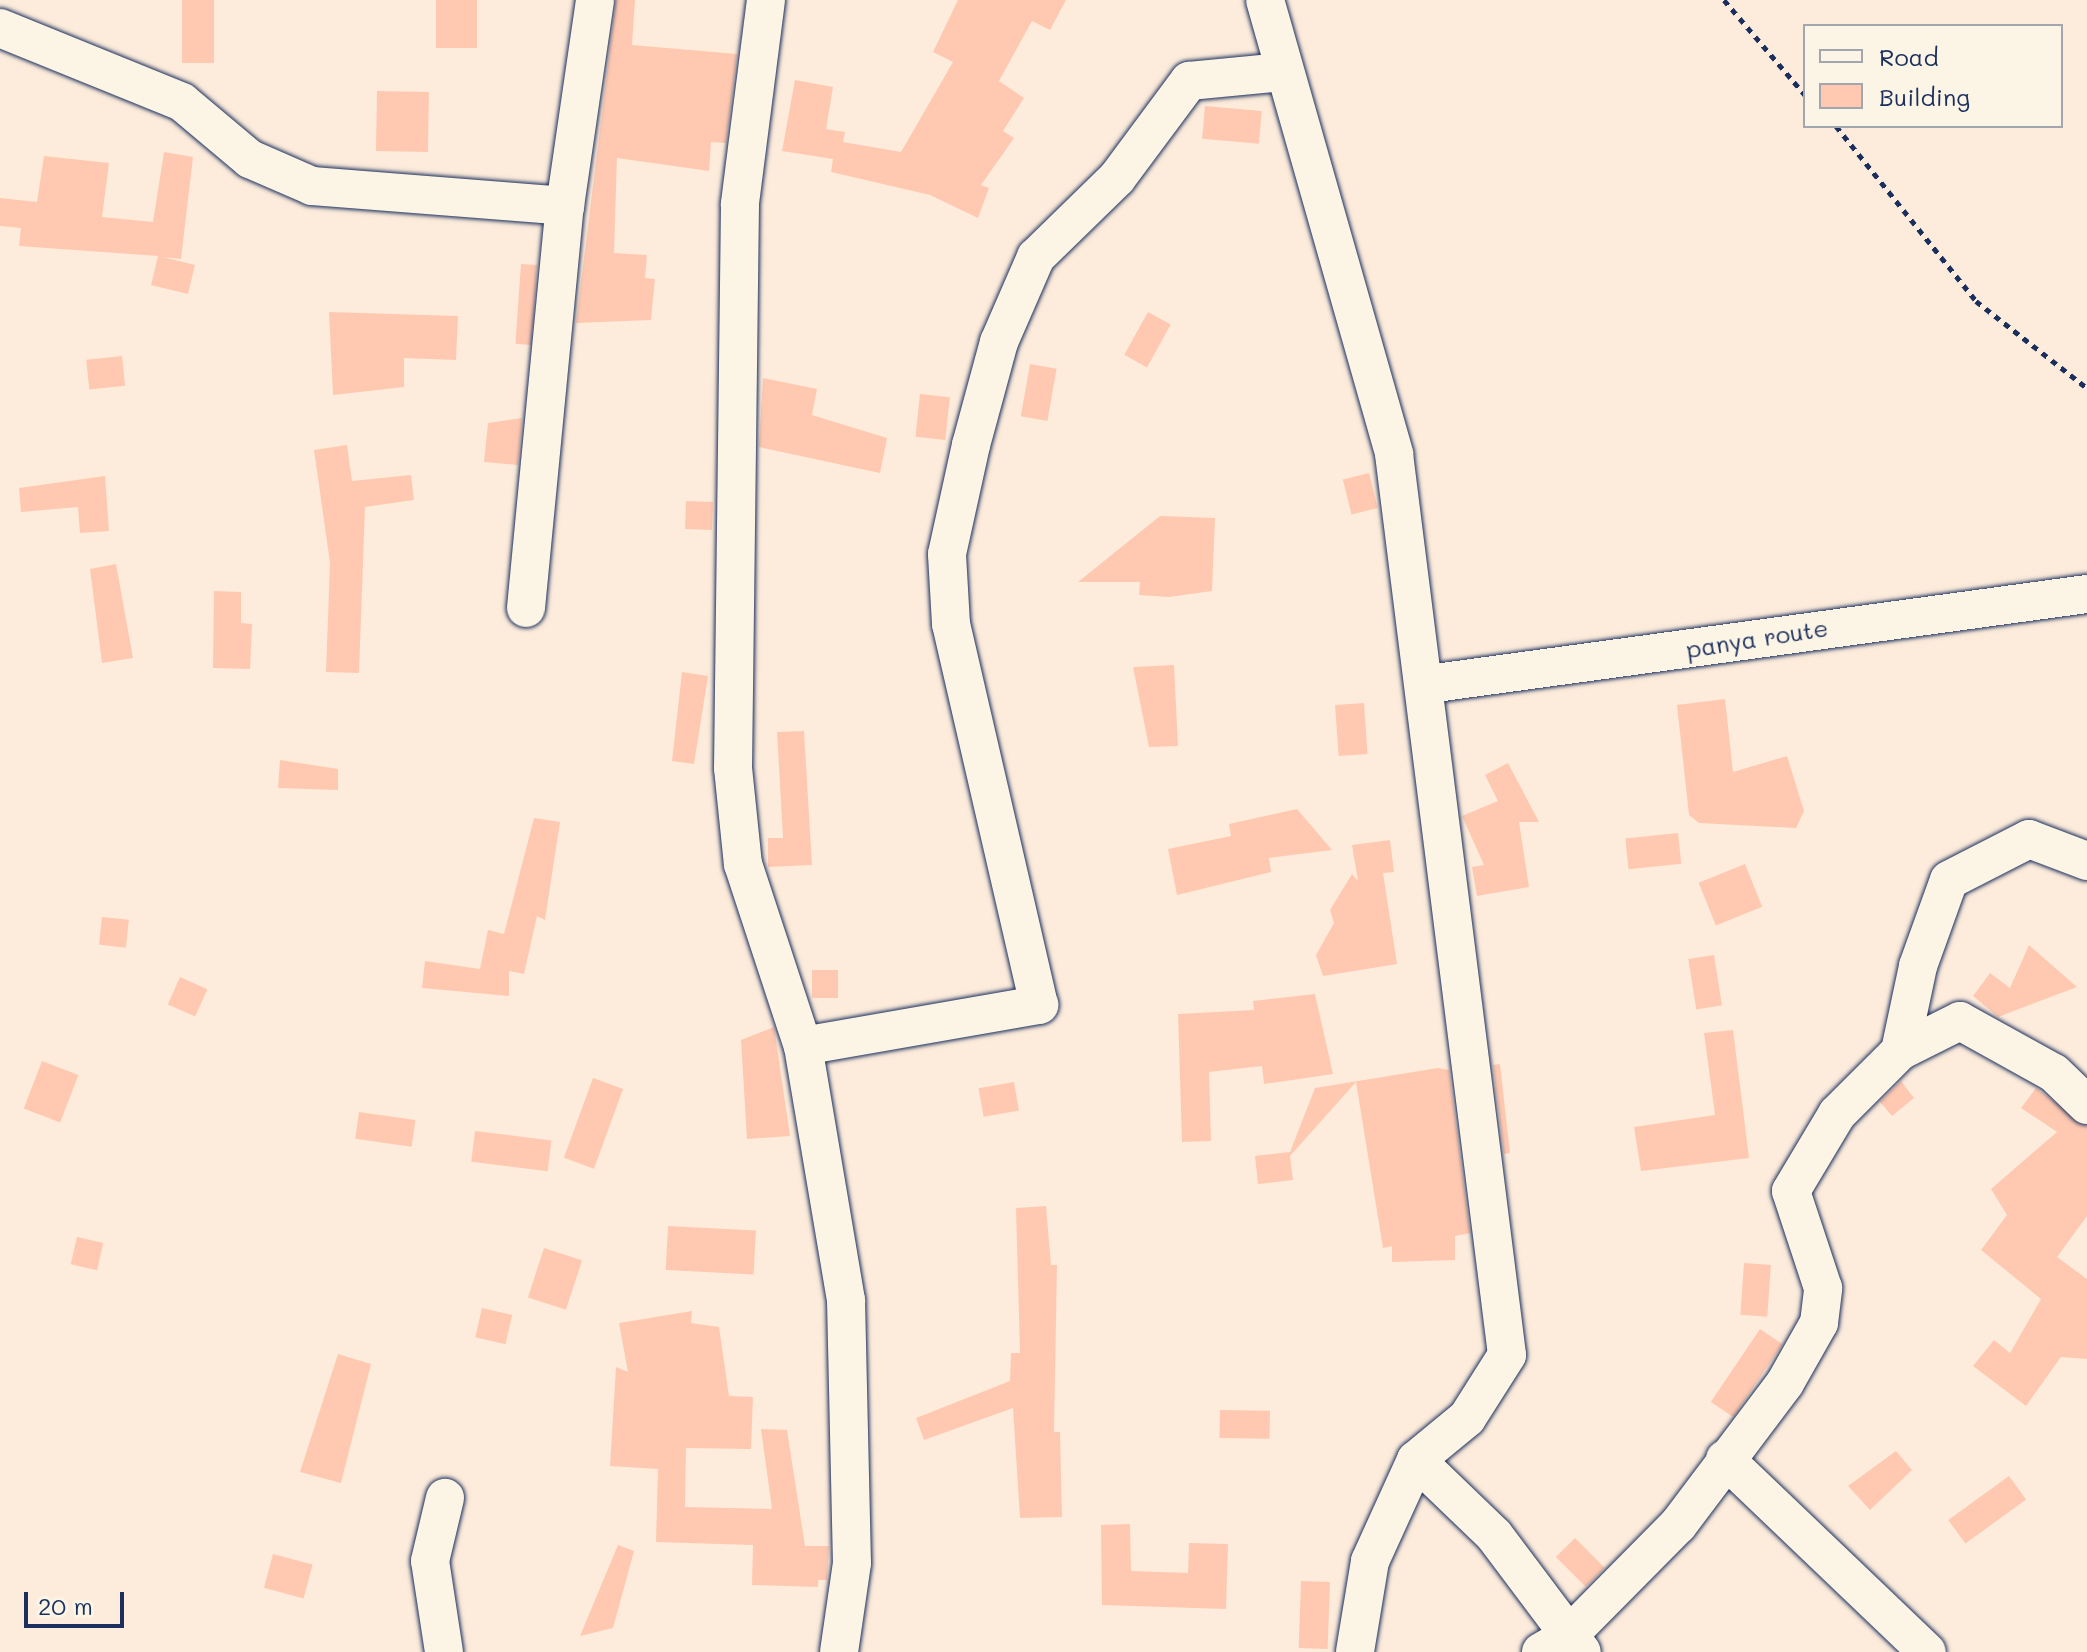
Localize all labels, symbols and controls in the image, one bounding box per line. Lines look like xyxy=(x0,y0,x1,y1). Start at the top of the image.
legend xyxy=(1803,24,2063,128)
text: Road xyxy=(1879,41,1939,72)
text: Building xyxy=(1879,81,1970,112)
street label: panya route xyxy=(1684,613,1830,663)
scale bar xyxy=(28,1576,128,1626)
text: 20 m xyxy=(38,1590,93,1621)

